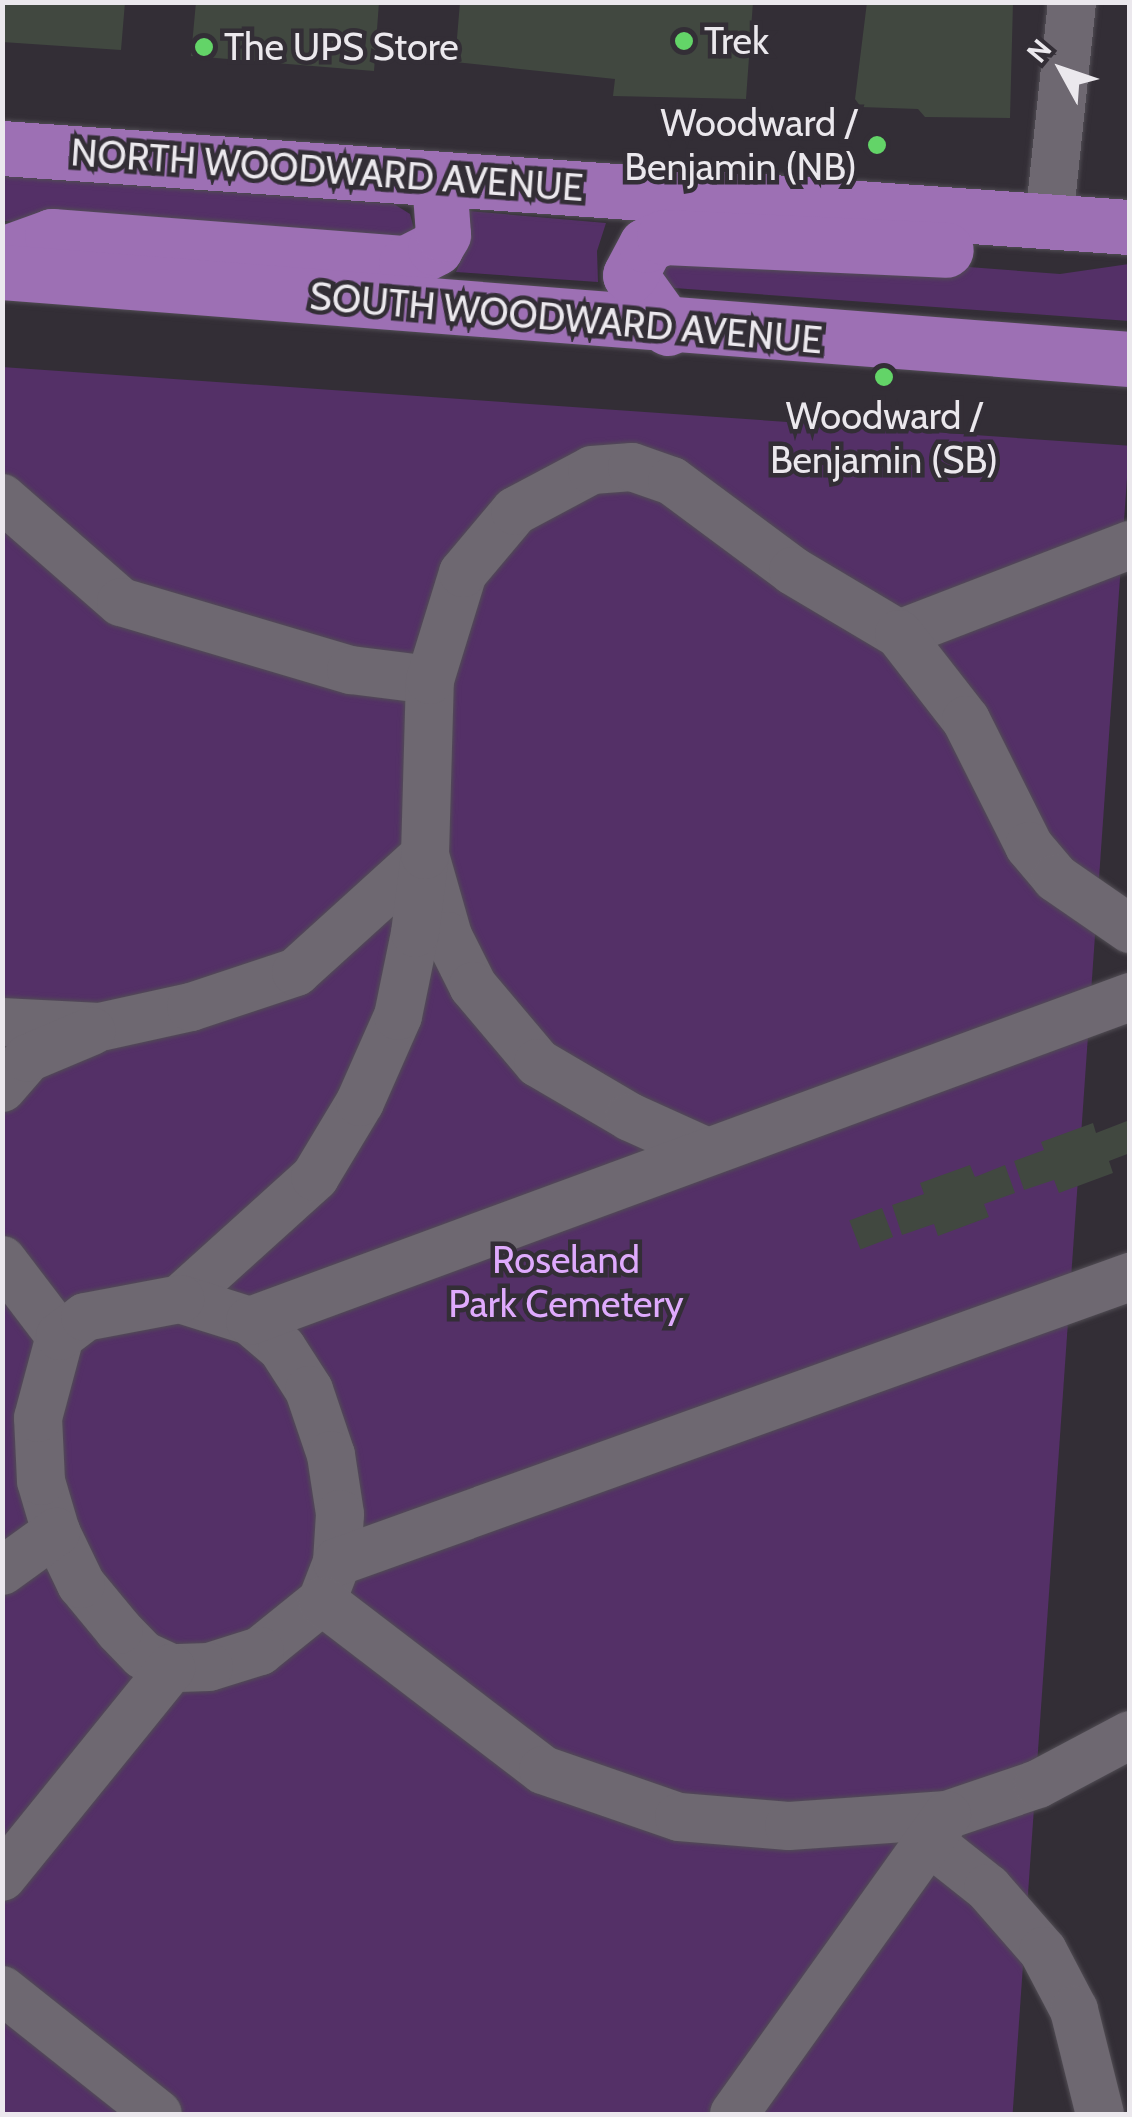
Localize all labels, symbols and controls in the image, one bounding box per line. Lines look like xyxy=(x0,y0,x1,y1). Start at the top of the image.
place label: Trek xyxy=(704,18,769,64)
north arrow xyxy=(1012,20,1112,120)
place label: The UPS Store xyxy=(224,24,459,70)
marker: Trek xyxy=(673,30,695,52)
text: N xyxy=(1020,32,1058,69)
marker: The UPS Store xyxy=(193,36,215,58)
place label: Woodward / Benjamin (NB) xyxy=(624,100,857,190)
street label: NORTH WOODWARD AVENUE xyxy=(69,129,585,211)
marker: Woodward / Benjamin (NB) xyxy=(866,134,888,156)
street label: SOUTH WOODWARD AVENUE xyxy=(308,273,824,363)
marker: Woodward / Benjamin (SB) xyxy=(873,366,895,388)
place label: Woodward / Benjamin (SB) xyxy=(770,393,998,482)
park label: Roseland Park Cemetery xyxy=(448,1237,684,1326)

